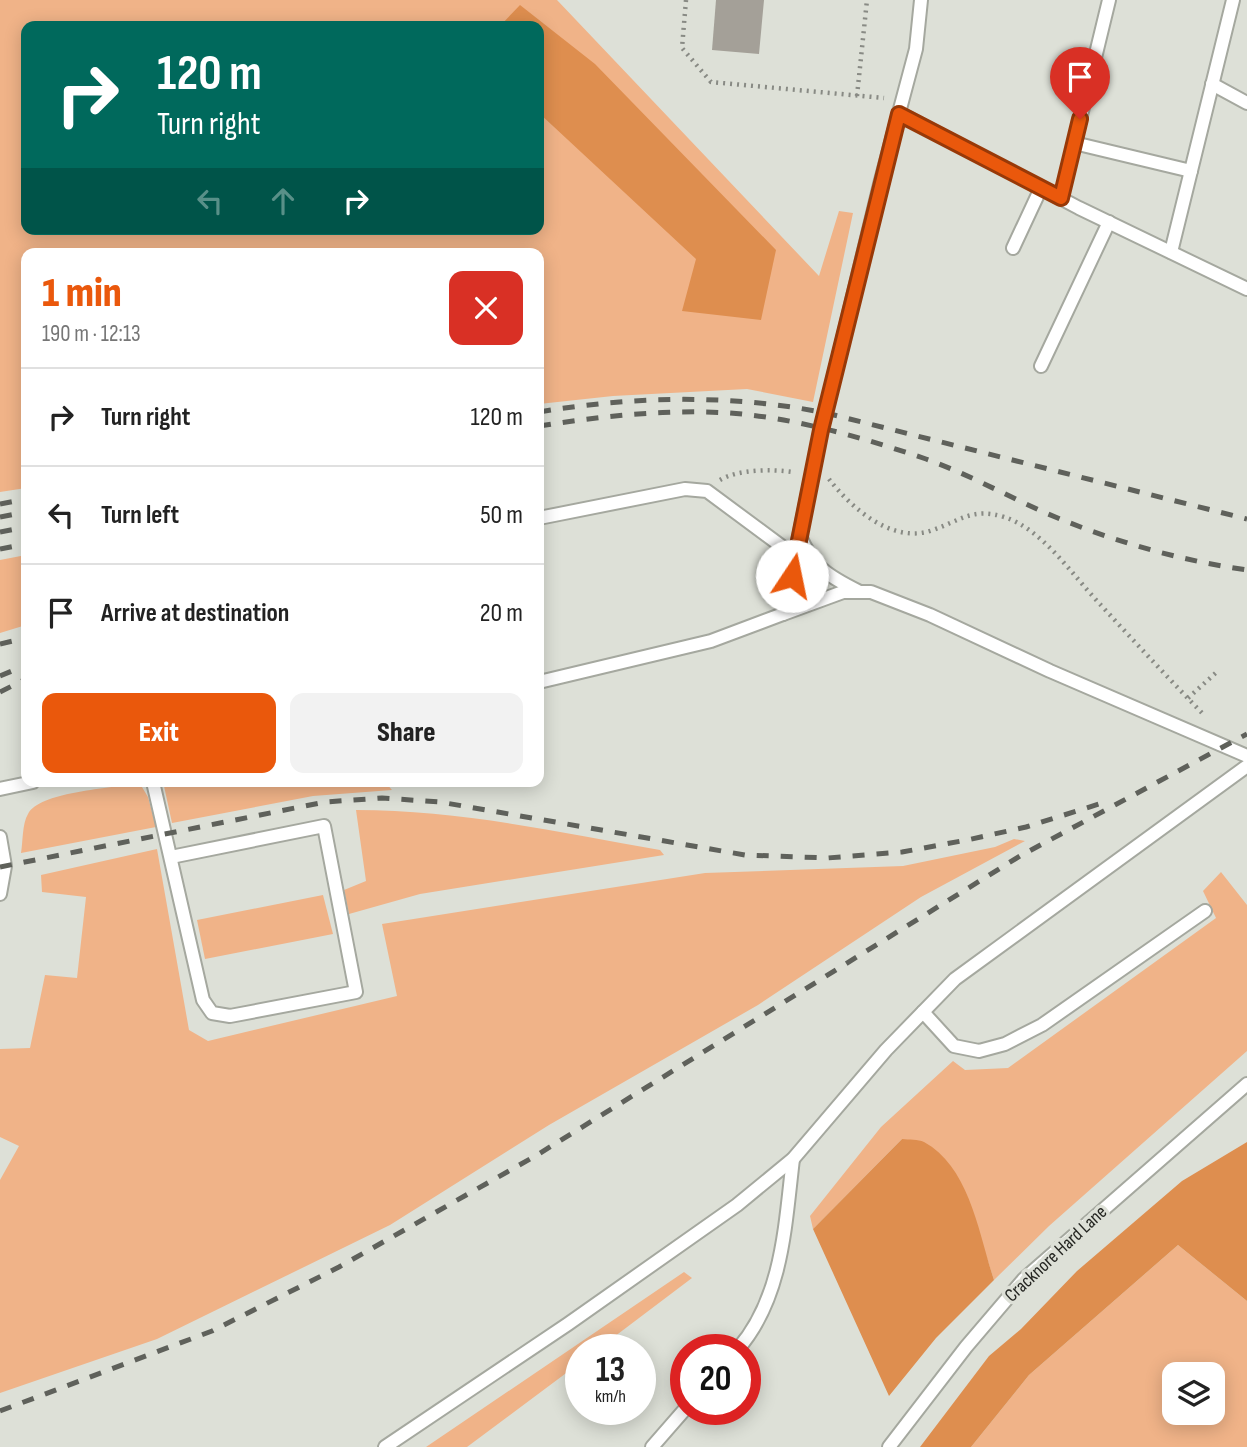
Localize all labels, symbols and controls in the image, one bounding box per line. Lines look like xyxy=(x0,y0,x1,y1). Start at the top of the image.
text: 120 m xyxy=(157,45,262,104)
pin xyxy=(1050,47,1110,119)
icon: right xyxy=(42,49,133,140)
icon: arrive xyxy=(1061,58,1099,96)
text: Turn right xyxy=(157,105,261,144)
icon: left xyxy=(191,182,229,220)
icon: ahead xyxy=(264,182,302,220)
icon: right xyxy=(337,182,375,220)
text: 1 min xyxy=(42,268,122,319)
button: close xyxy=(449,271,523,345)
text: 190 m · 12:13 xyxy=(42,320,141,348)
icon: right xyxy=(42,398,80,436)
text: Turn right xyxy=(101,402,190,433)
text: 120 m xyxy=(470,402,523,433)
icon: left xyxy=(42,496,80,534)
text: Turn left xyxy=(101,500,179,531)
text: 50 m xyxy=(480,500,523,531)
position arrow xyxy=(755,539,829,613)
icon: arrive xyxy=(42,594,80,632)
text: Arrive at destination xyxy=(101,598,289,629)
text: 20 m xyxy=(480,598,523,629)
button: Exit xyxy=(42,693,276,773)
button: Share xyxy=(290,693,523,773)
street label: Cracknore Hard Lane xyxy=(1000,1201,1112,1307)
speed limit sign: 20 xyxy=(670,1334,761,1425)
text: 13 xyxy=(596,1349,625,1392)
map controls xyxy=(1162,1362,1225,1425)
button: layers xyxy=(1162,1362,1225,1425)
text: km/h xyxy=(595,1386,626,1407)

